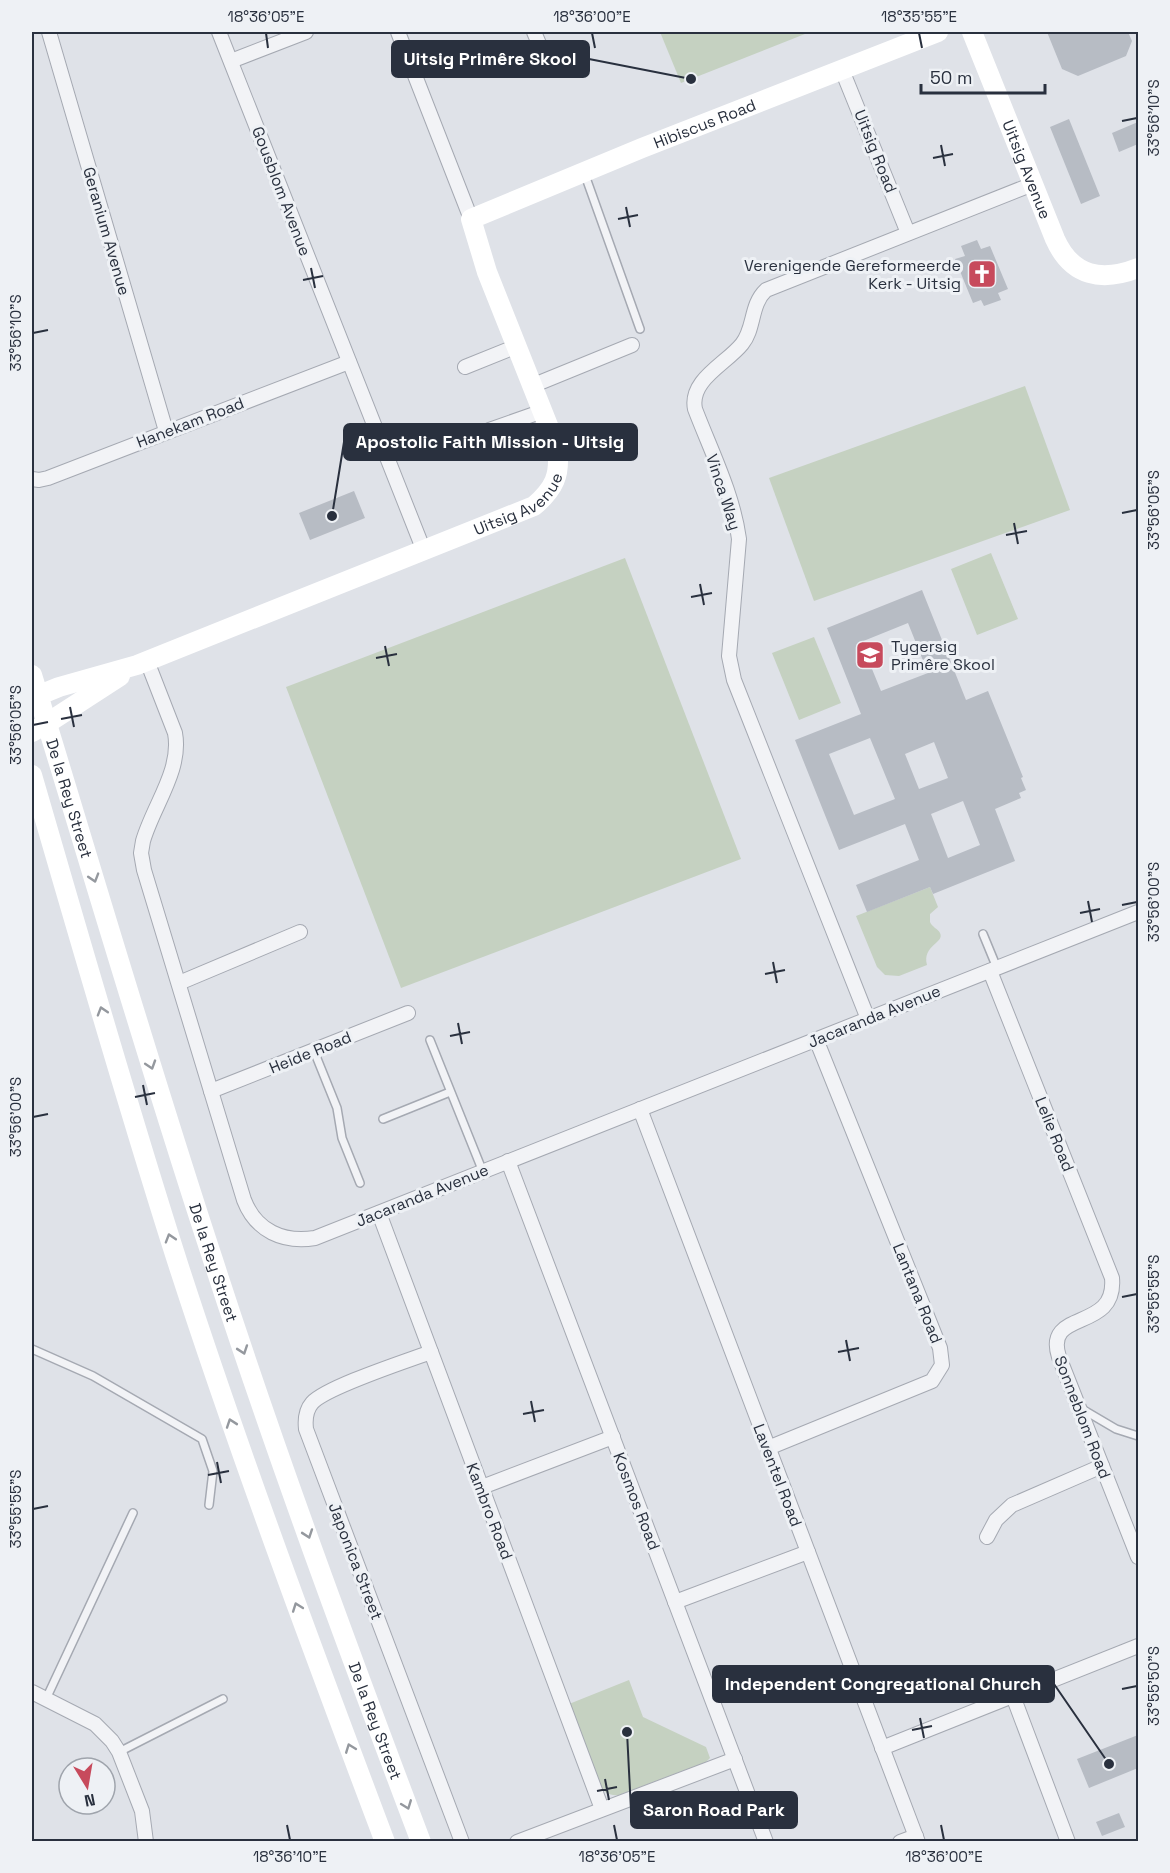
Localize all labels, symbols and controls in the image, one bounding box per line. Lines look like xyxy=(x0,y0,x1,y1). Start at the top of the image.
text: 18°36'05"E xyxy=(228,7,304,26)
text: 18°36'00"E xyxy=(553,7,631,26)
text: 18°35'55"E xyxy=(881,7,957,26)
callout: Uitsig Primêre Skool xyxy=(392,41,589,77)
text: Uitsig Primêre Skool xyxy=(403,47,577,70)
scale bar xyxy=(921,57,1046,95)
text: 50 m xyxy=(930,66,972,89)
text: 33°56'10"S xyxy=(1144,79,1163,157)
street label: Hibiscus Road xyxy=(650,94,759,153)
street label: Uitsig Road xyxy=(849,106,902,196)
street label: Uitsig Avenue xyxy=(997,117,1056,222)
street label: Gousblom Avenue xyxy=(247,123,316,259)
street label: Geranium Avenue xyxy=(78,164,135,298)
place label: Verenigende Gereformeerde Kerk - Uitsig xyxy=(744,255,961,294)
church icon: Verenigende Gereformeerde Kerk - Uitsig xyxy=(966,258,998,290)
text: 33°56'10"S xyxy=(6,294,25,372)
street label: Hanekam Road xyxy=(133,392,247,453)
callout: Apostolic Faith Mission - Uitsig xyxy=(344,424,637,460)
text: Apostolic Faith Mission - Uitsig xyxy=(356,430,624,453)
street label: Vinca Way xyxy=(701,451,746,533)
street label: Uitsig Avenue xyxy=(471,470,568,540)
text: 33°56'05"S xyxy=(1144,470,1163,550)
place label: Tygersig Primêre Skool xyxy=(891,636,995,675)
school or university icon: Tygersig Primêre Skool xyxy=(854,639,886,671)
text: 33°56'05"S xyxy=(6,685,25,765)
street label: De la Rey Street xyxy=(41,736,97,861)
text: 33°56'00"S xyxy=(1144,862,1163,942)
one-way arrow xyxy=(87,872,99,883)
street label: Jacaranda Avenue xyxy=(805,980,944,1053)
one-way arrow xyxy=(96,1006,109,1017)
street label: Heide Road xyxy=(266,1026,354,1079)
one-way arrow xyxy=(144,1059,156,1070)
text: 33°56'00"S xyxy=(6,1077,25,1157)
street label: Lelie Road xyxy=(1030,1094,1079,1175)
street label: Jacaranda Avenue xyxy=(353,1159,492,1232)
street label: De la Rey Street xyxy=(184,1200,243,1325)
one-way arrow xyxy=(165,1233,177,1244)
street label: Lantana Road xyxy=(888,1240,947,1346)
text: 33°55'55"S xyxy=(1144,1254,1163,1334)
one-way arrow xyxy=(236,1344,249,1355)
street label: Sonneblom Road xyxy=(1049,1353,1116,1482)
one-way arrow xyxy=(226,1418,239,1429)
street label: Laventel Road xyxy=(748,1421,807,1530)
street label: Kosmos Road xyxy=(608,1449,665,1553)
street label: Kambro Road xyxy=(461,1460,518,1563)
text: 33°55'55"S xyxy=(6,1469,25,1549)
street label: Japonica Street xyxy=(324,1500,388,1623)
one-way arrow xyxy=(300,1528,313,1539)
one-way arrow xyxy=(291,1602,304,1613)
text: 33°55'50"S xyxy=(1144,1646,1163,1726)
street label: De la Rey Street xyxy=(343,1659,407,1783)
callout: Independent Congregational Church xyxy=(713,1666,1054,1702)
text: Independent Congregational Church xyxy=(725,1672,1041,1695)
one-way arrow xyxy=(344,1743,357,1753)
north arrow xyxy=(57,1756,117,1816)
text: N xyxy=(82,1789,97,1812)
callout: Saron Road Park xyxy=(631,1792,797,1828)
text: Saron Road Park xyxy=(643,1798,785,1821)
one-way arrow xyxy=(400,1799,413,1810)
text: 18°36'10"E xyxy=(253,1847,327,1866)
text: 18°36'05"E xyxy=(579,1847,655,1866)
text: 18°36'00"E xyxy=(905,1847,983,1866)

